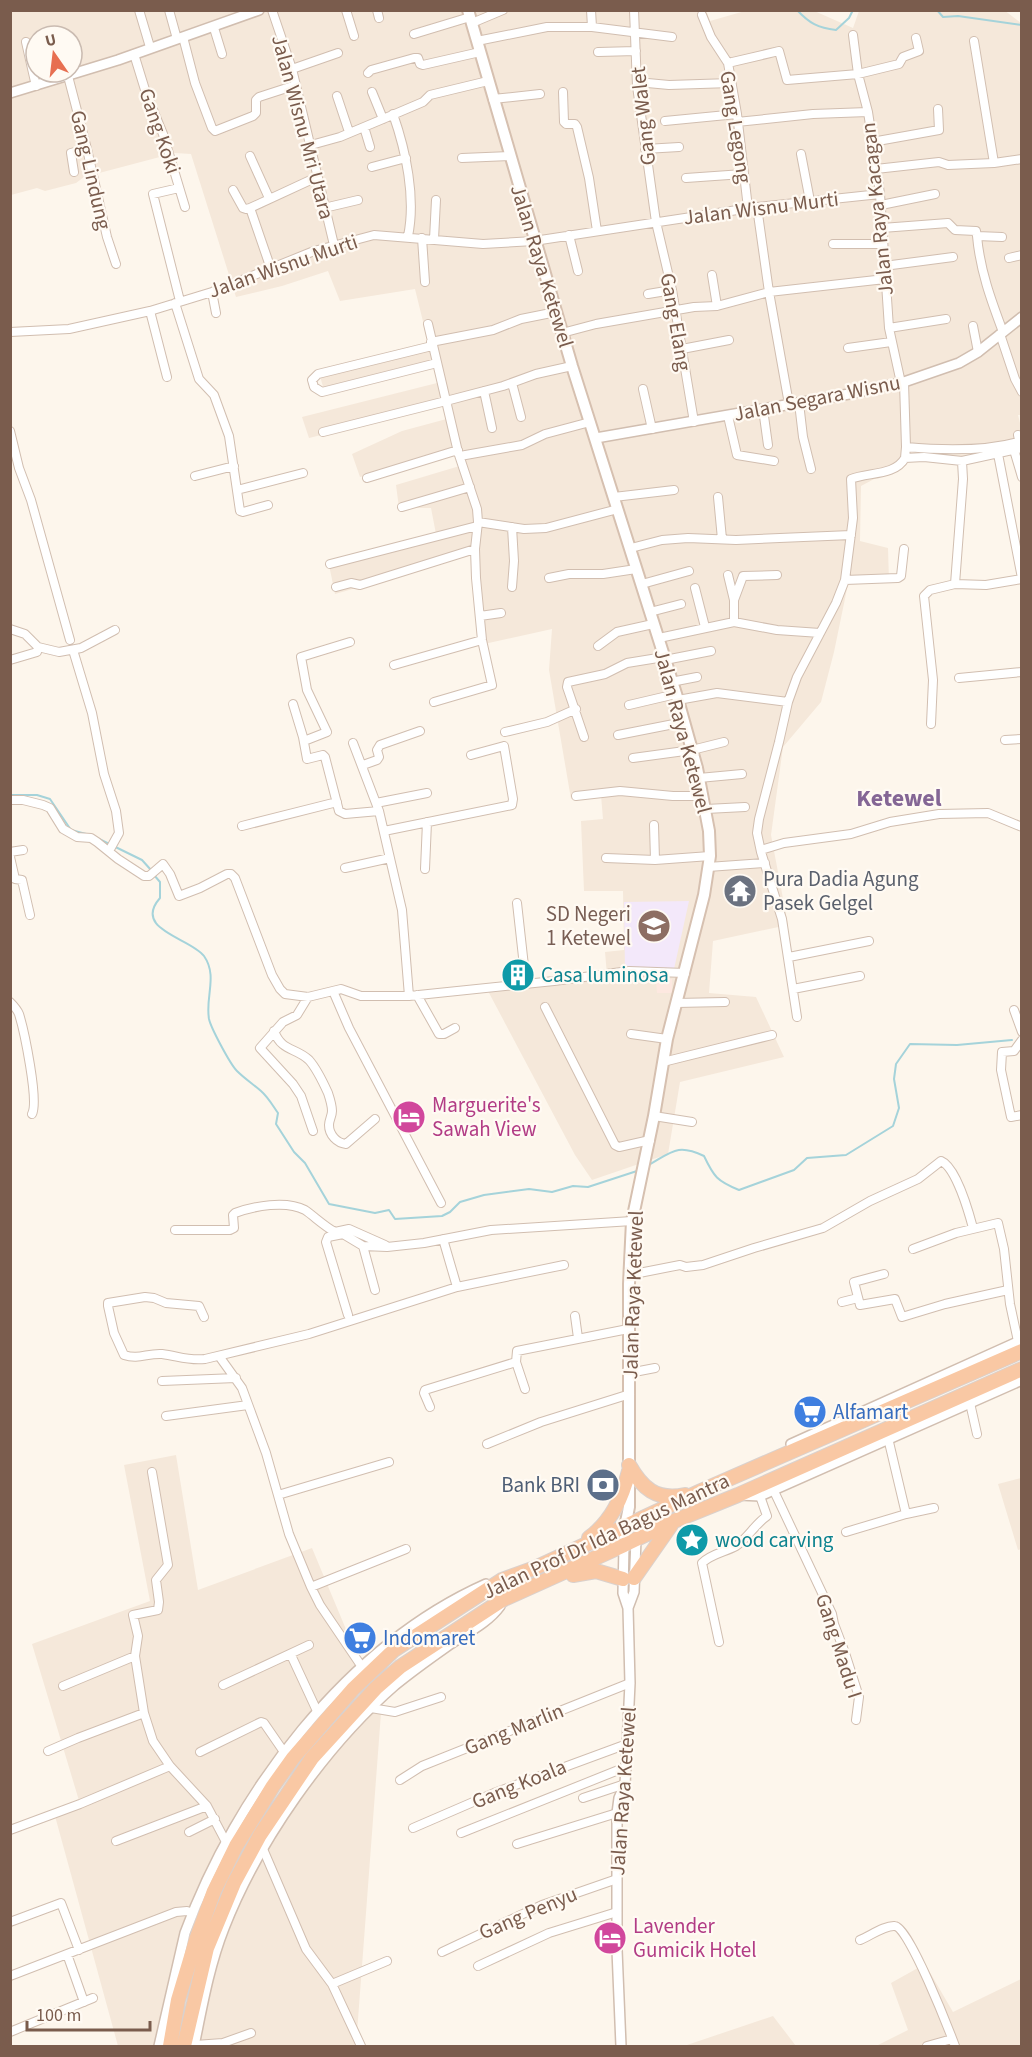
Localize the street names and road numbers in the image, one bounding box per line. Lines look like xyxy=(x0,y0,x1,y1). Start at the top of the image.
street label: Jalan Wisnu Mri Utara xyxy=(264,31,342,223)
street label: Gang Walet xyxy=(623,65,663,167)
street label: Gang Legong xyxy=(712,68,760,186)
street label: Gang Koki xyxy=(131,84,189,178)
street label: Gang Lindung xyxy=(63,107,119,233)
street label: Jalan Raya Kacagan xyxy=(853,121,901,297)
street label: Jalan Raya Ketewel xyxy=(503,181,581,351)
street label: Jalan Wisnu Murti xyxy=(682,184,840,232)
street label: Jalan Wisnu Murti xyxy=(204,226,362,306)
street label: Gang Elang xyxy=(653,271,699,374)
street label: Jalan Segara Wisnu xyxy=(731,367,903,429)
street label: Jalan Raya Ketewel xyxy=(647,645,719,817)
street label: Jalan Raya Ketewel xyxy=(615,1210,651,1380)
street label: Jalan Prof Dr Ida Bagus Mantra xyxy=(478,1466,734,1606)
street label: Gang Madu I xyxy=(808,1590,870,1702)
street label: Gang Marlin xyxy=(460,1695,568,1763)
street label: Jalan Raya Ketewel xyxy=(602,1706,644,1876)
street label: Gang Koala xyxy=(467,1751,571,1817)
street label: Gang Penyu xyxy=(474,1879,582,1947)

